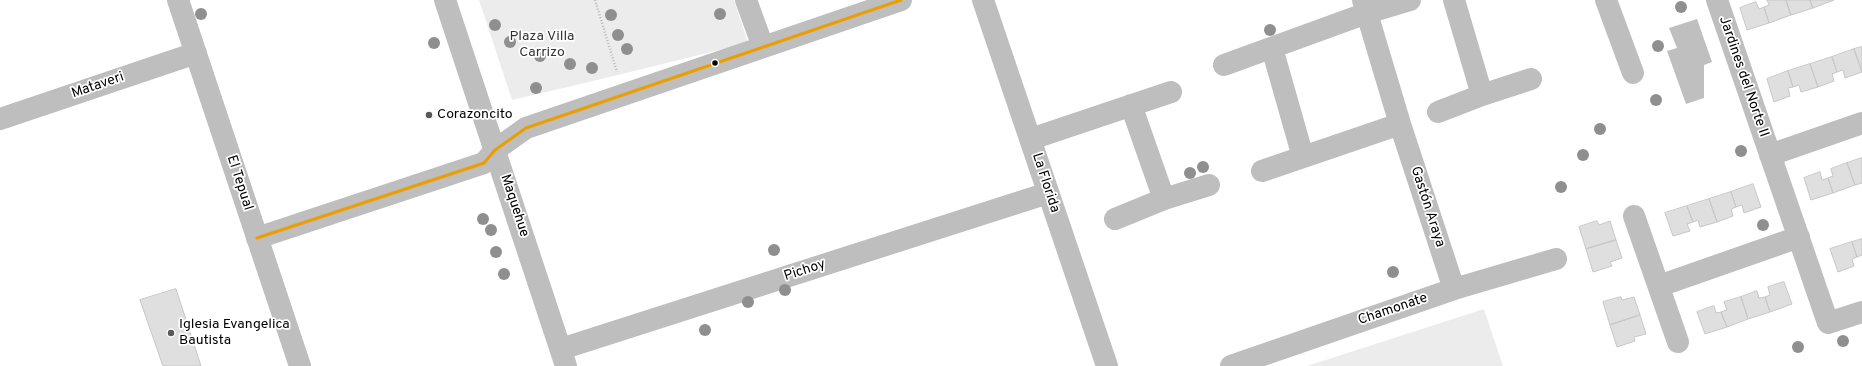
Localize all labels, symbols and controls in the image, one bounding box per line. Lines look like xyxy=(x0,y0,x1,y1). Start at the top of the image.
street label: Jardines del Norte II xyxy=(1714,14,1772,140)
park label: Plaza Villa Carrizo xyxy=(510,29,574,62)
unlabelled marker xyxy=(710,58,720,68)
street label: Mataveri xyxy=(70,69,126,103)
place label: Corazoncito xyxy=(437,107,513,123)
marker: Corazoncito xyxy=(424,110,434,120)
street label: La Florida xyxy=(1027,151,1063,215)
street label: El Tepual xyxy=(222,153,256,213)
street label: Gastón Araya xyxy=(1406,164,1448,250)
street label: Maquehue xyxy=(496,173,532,239)
street label: Pichoy xyxy=(782,256,828,286)
street label: Chamonate xyxy=(1356,290,1430,330)
place label: Iglesia Evangelica Bautista xyxy=(179,317,290,350)
marker: Iglesia Evangelica Bautista xyxy=(166,328,176,338)

